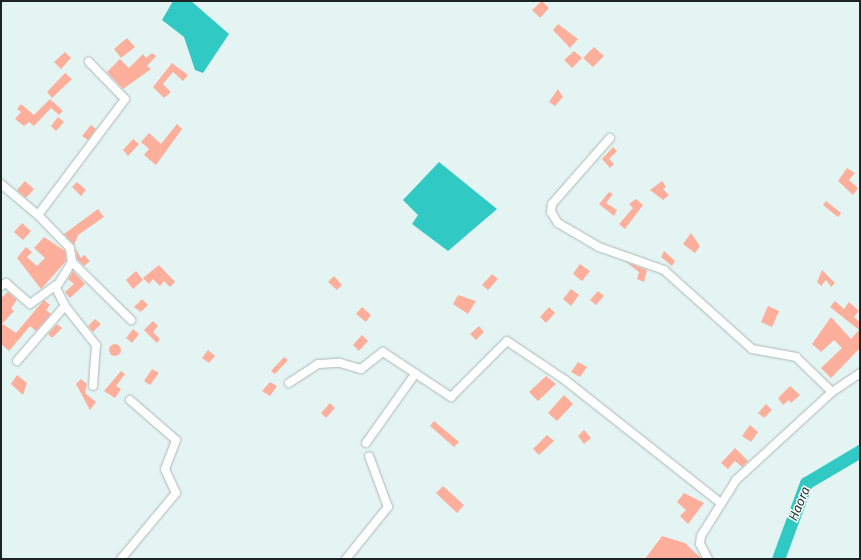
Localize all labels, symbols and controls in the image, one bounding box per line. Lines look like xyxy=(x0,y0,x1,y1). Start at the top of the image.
water label: Haora xyxy=(786,485,814,523)

